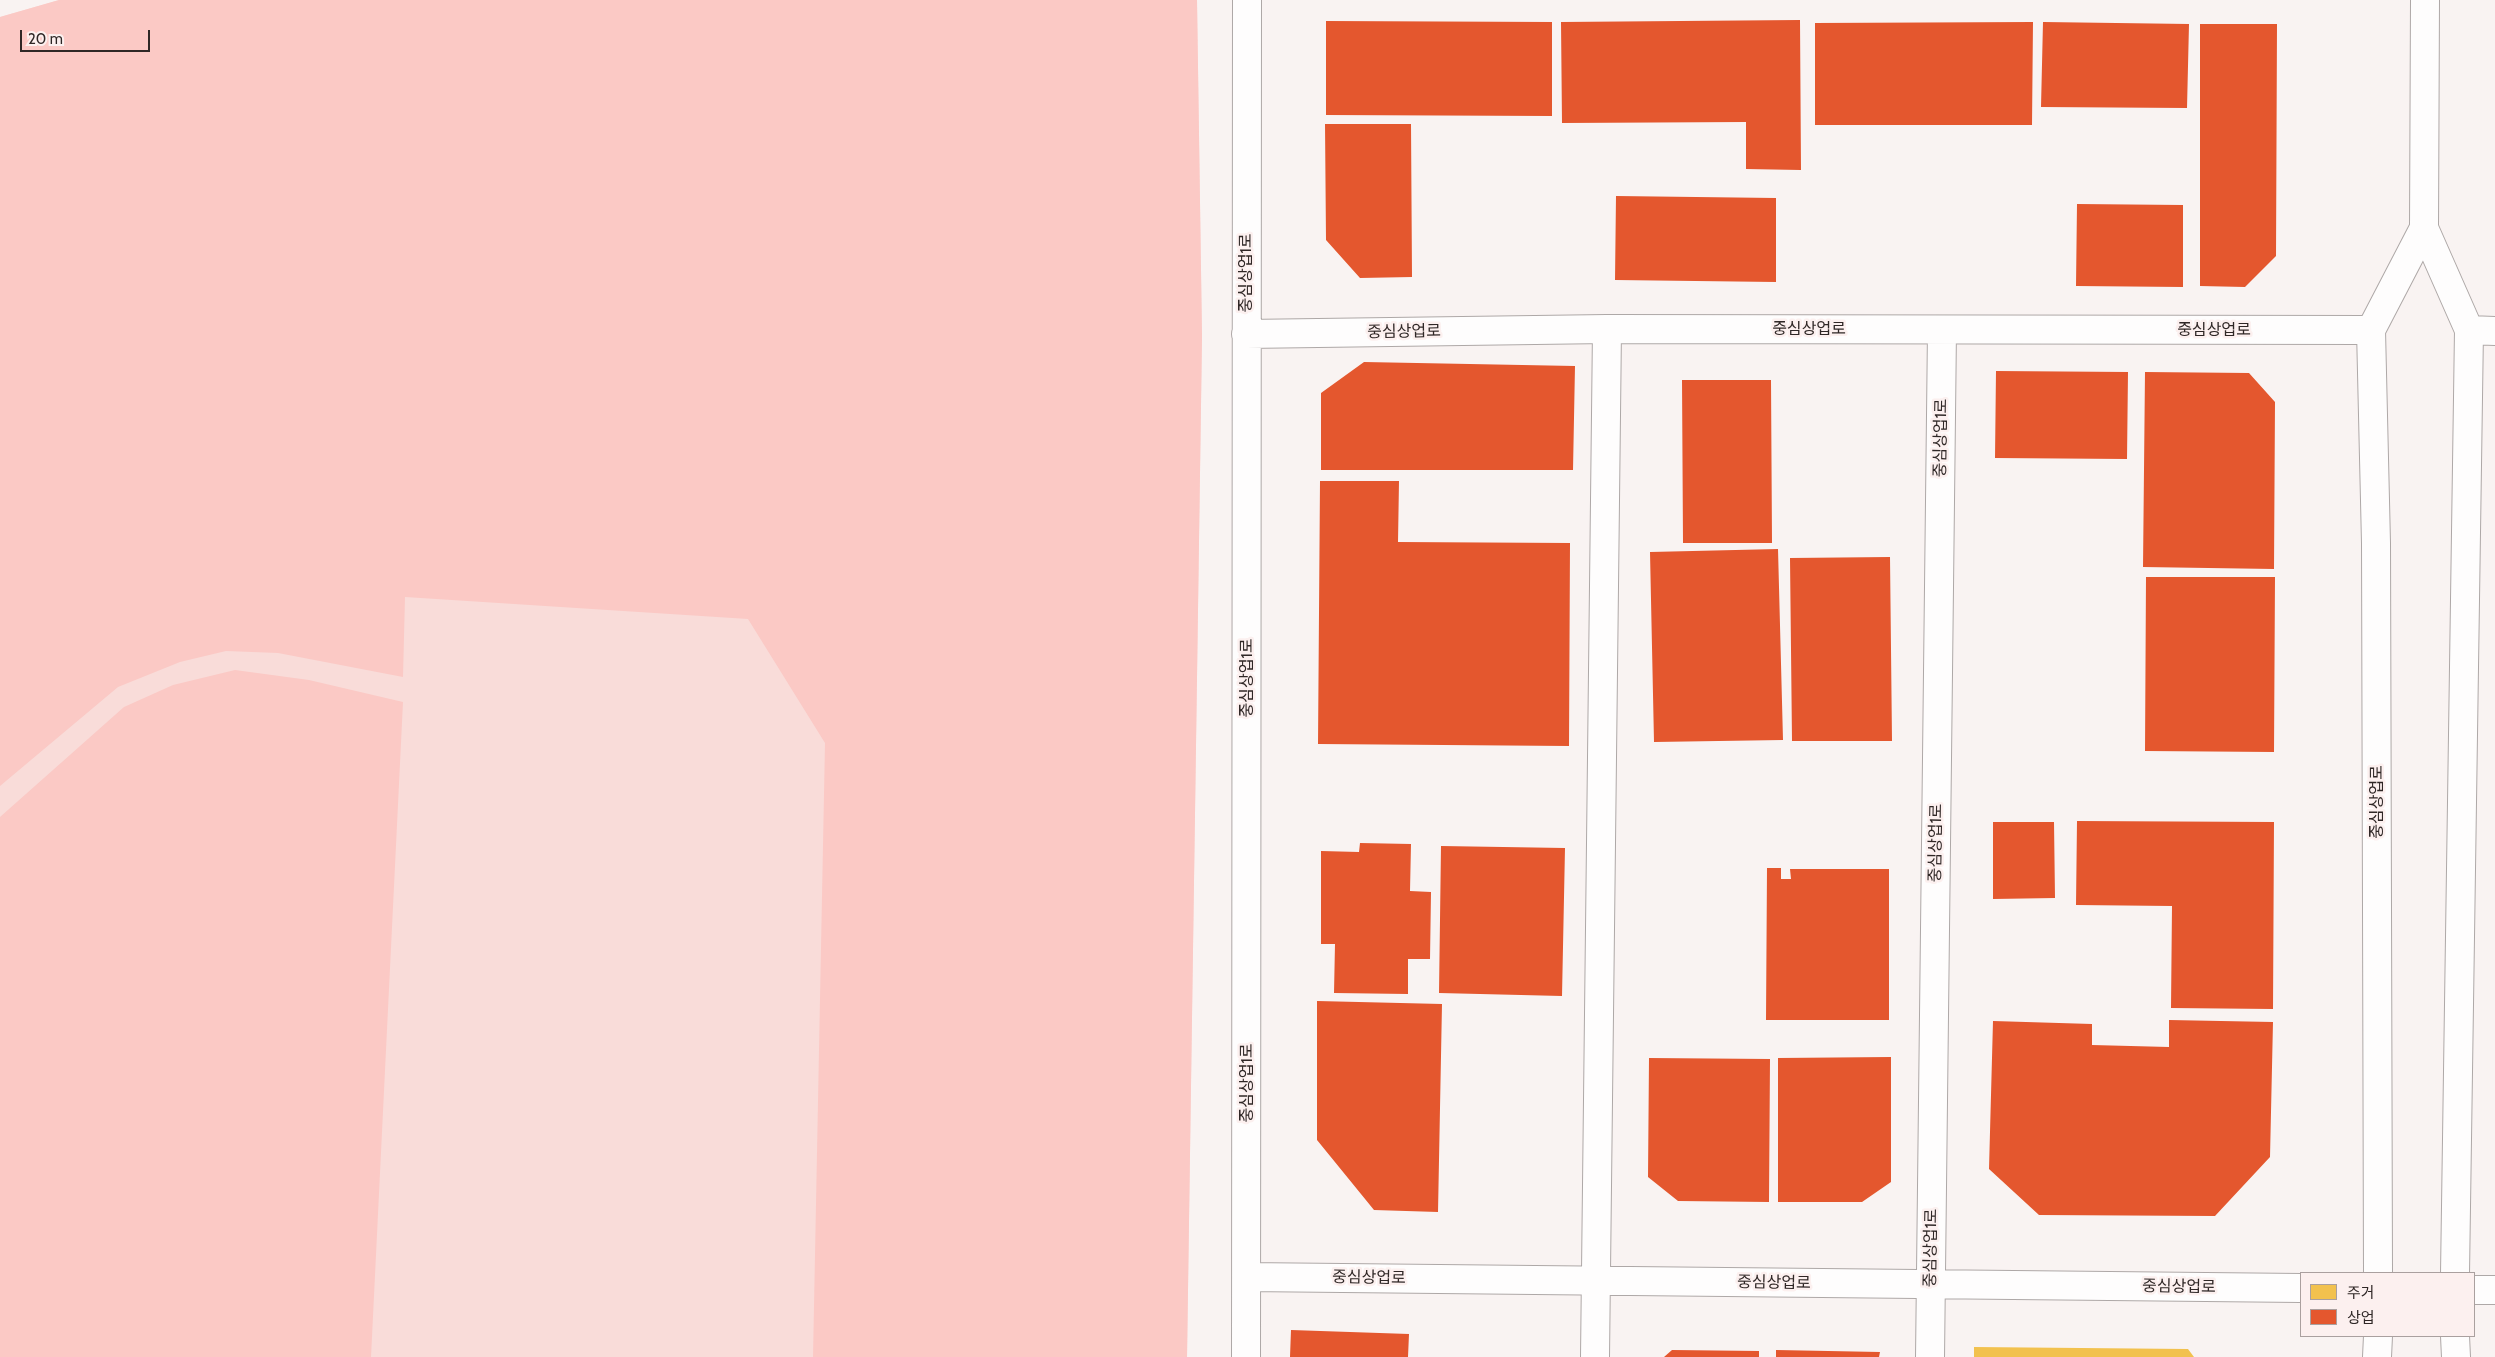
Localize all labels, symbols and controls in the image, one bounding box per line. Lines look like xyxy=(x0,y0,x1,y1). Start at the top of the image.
scale bar xyxy=(22,20,152,52)
text: 20 m xyxy=(28,30,63,48)
street label: 중심상업1로 xyxy=(1236,234,1256,312)
street label: 중심상업로 xyxy=(1772,319,1846,339)
street label: 중심상업로 xyxy=(2177,320,2251,340)
street label: 중심상업로 xyxy=(1367,322,1441,342)
street label: 중심상업1로 xyxy=(1931,398,1951,478)
street label: 중심상업1로 xyxy=(1237,639,1257,717)
street label: 중심상업로 xyxy=(2367,765,2387,839)
street label: 중심상업1로 xyxy=(1926,803,1946,883)
street label: 중심상업1로 xyxy=(1237,1044,1257,1122)
street label: 중심상업1로 xyxy=(1921,1208,1941,1288)
street label: 중심상업로 xyxy=(1332,1268,1406,1288)
legend xyxy=(2300,1272,2475,1337)
street label: 중심상업로 xyxy=(1737,1273,1811,1293)
street label: 중심상업로 xyxy=(2142,1277,2216,1297)
text: 주거 xyxy=(2347,1284,2375,1302)
text: 상업 xyxy=(2347,1309,2375,1327)

